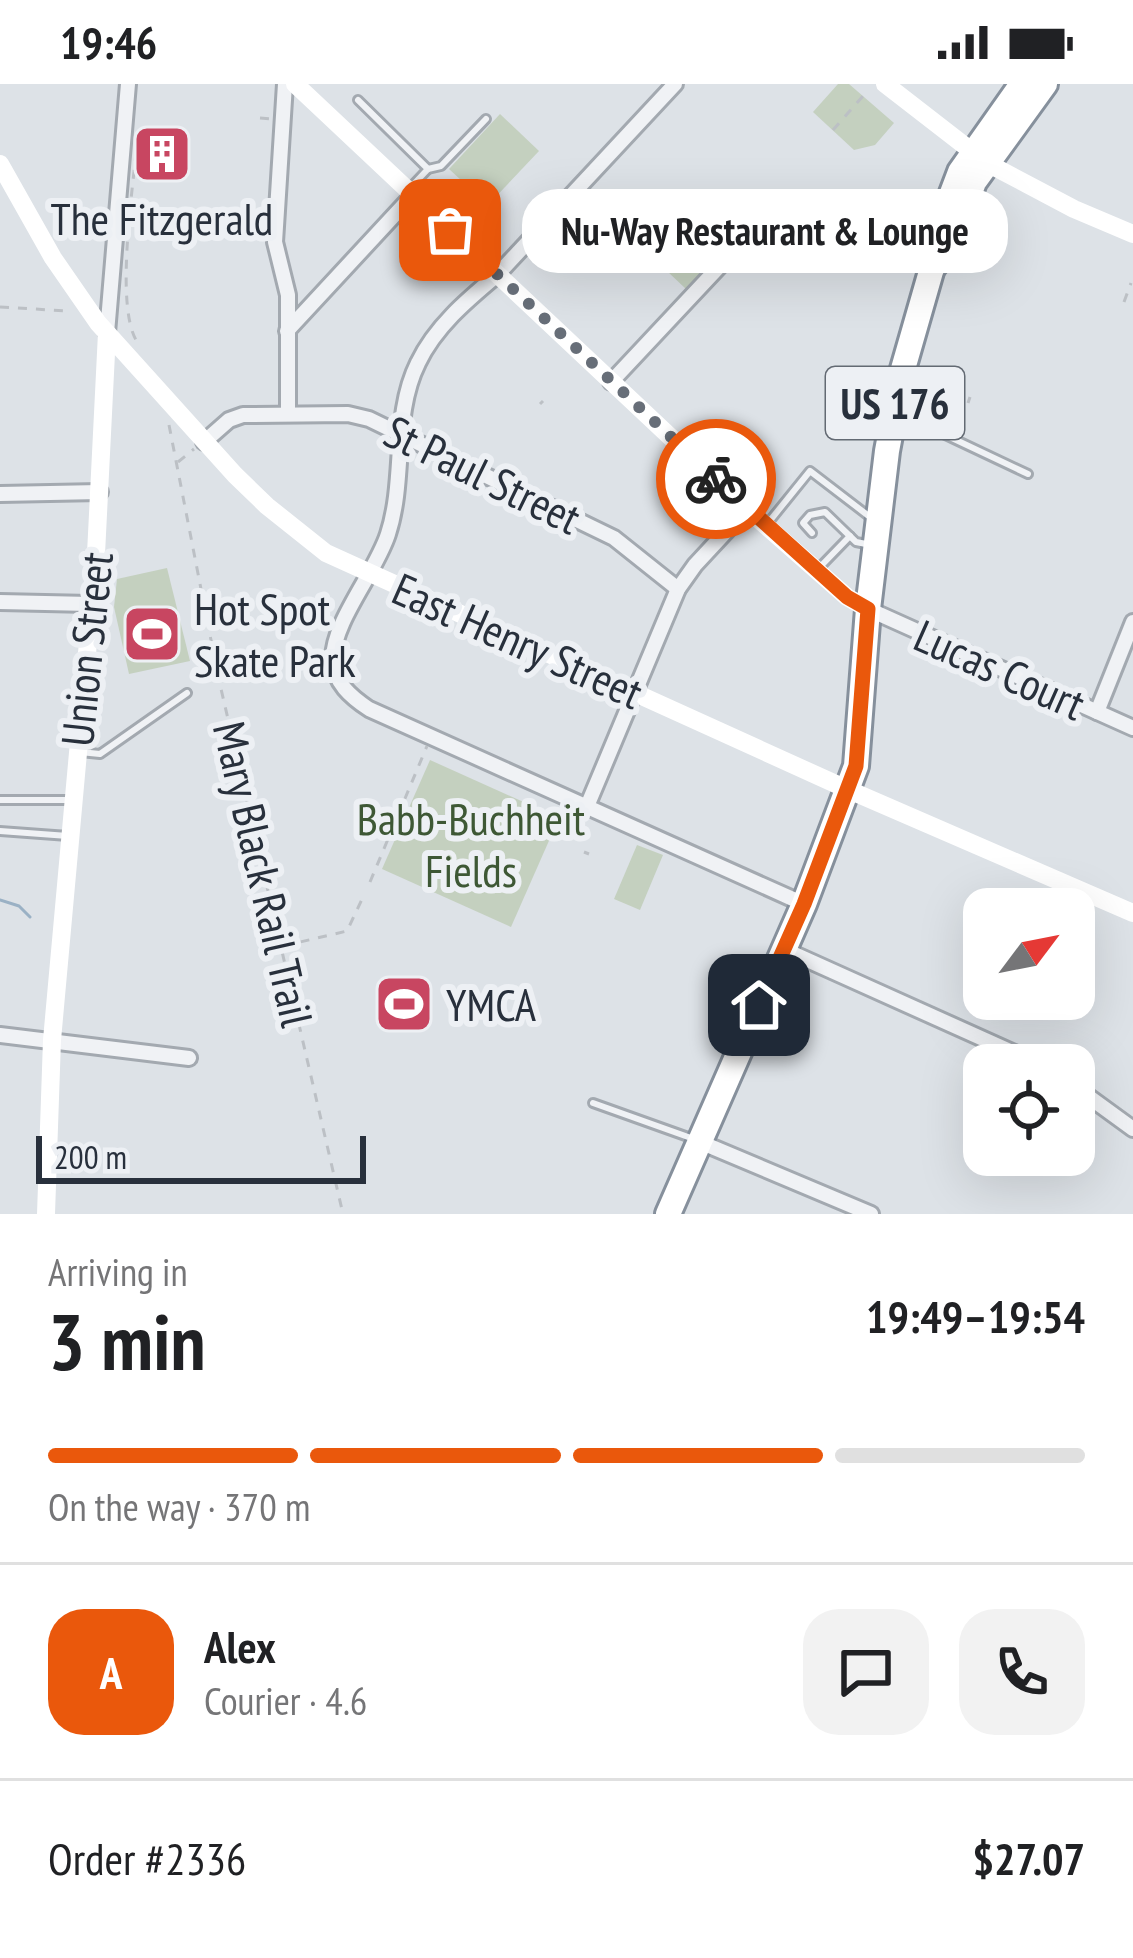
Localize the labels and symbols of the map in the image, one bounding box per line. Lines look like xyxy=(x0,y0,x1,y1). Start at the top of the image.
building icon: The Fitzgerald xyxy=(131,123,193,185)
pin xyxy=(399,179,501,281)
callout: Nu-Way Restaurant & Lounge xyxy=(522,188,1008,272)
place label: The Fitzgerald xyxy=(51,189,273,247)
road number: US 176 xyxy=(826,367,964,439)
street label: St Paul Street xyxy=(375,402,591,547)
courier xyxy=(656,419,776,539)
street label: Union Street xyxy=(47,548,125,749)
street label: East Henry Street xyxy=(384,559,653,721)
place label: Hot Spot Skate Park xyxy=(194,579,356,689)
sports icon: Hot Spot Skate Park xyxy=(121,603,183,665)
street label: Lucas Court xyxy=(906,606,1095,732)
street label: Mary Black Rail Trail xyxy=(201,716,327,1032)
park label: Babb-Buchheit Fields xyxy=(357,789,586,899)
north arrow xyxy=(963,888,1095,1020)
pin xyxy=(708,954,810,1056)
sports icon: YMCA xyxy=(373,973,435,1035)
place label: YMCA xyxy=(446,975,537,1033)
scale bar xyxy=(36,1130,366,1183)

